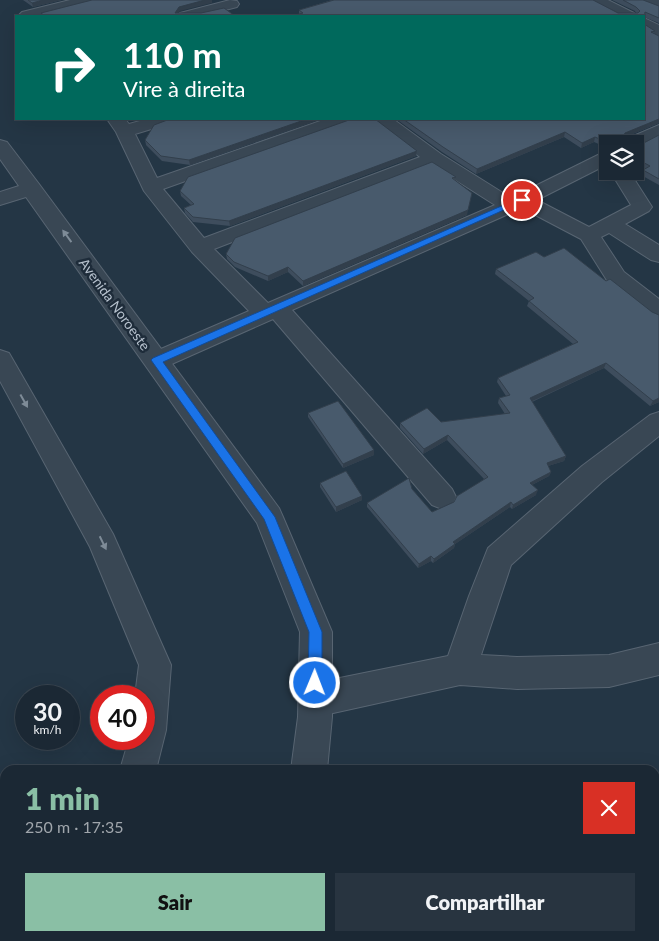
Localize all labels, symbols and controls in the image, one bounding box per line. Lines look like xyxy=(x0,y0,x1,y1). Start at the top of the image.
text: 110 m xyxy=(123,33,222,75)
icon: right xyxy=(40,35,105,100)
text: Vire à direita xyxy=(123,75,245,102)
map controls xyxy=(599,135,644,180)
button: layers xyxy=(599,135,644,180)
pin xyxy=(501,179,543,221)
icon: arrive xyxy=(508,186,536,214)
one-way arrow xyxy=(62,229,72,243)
street label: Avenida Noroeste xyxy=(76,255,154,353)
one-way arrow xyxy=(20,394,28,408)
one-way arrow xyxy=(99,536,107,550)
position arrow xyxy=(288,656,340,708)
speed limit sign: 40 xyxy=(90,685,155,750)
text: 30 xyxy=(33,696,62,726)
text: km/h xyxy=(33,722,62,737)
text: 1 min xyxy=(25,780,100,816)
button: close xyxy=(583,782,635,834)
text: 250 m · 17:35 xyxy=(25,817,124,836)
button: Sair xyxy=(25,873,325,931)
button: Compartilhar xyxy=(335,873,635,931)

